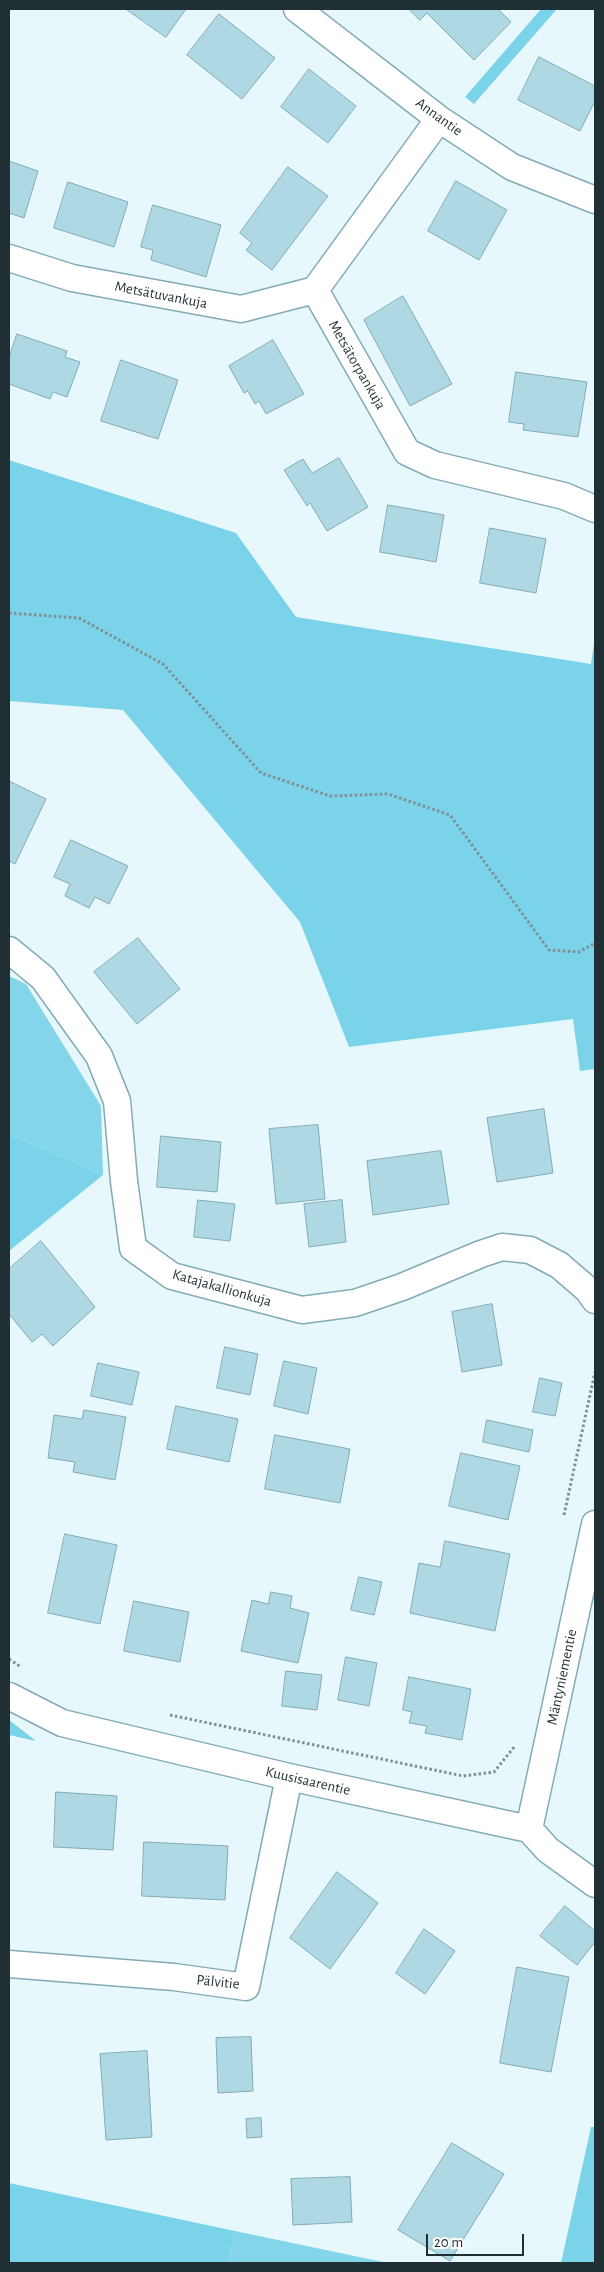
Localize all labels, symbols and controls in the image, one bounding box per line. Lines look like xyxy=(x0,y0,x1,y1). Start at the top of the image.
street label: Annantie xyxy=(412,94,466,140)
street label: Metsätuvankuja xyxy=(113,277,209,313)
street label: Metsätorpankuja xyxy=(324,317,390,413)
street label: Katajakallionkuja xyxy=(170,1265,274,1311)
street label: Mäntyniementie xyxy=(543,1627,581,1727)
street label: Kuusisaarentie xyxy=(264,1762,352,1800)
street label: Pälvitie xyxy=(196,1971,240,1993)
scale bar xyxy=(429,2224,526,2256)
text: 20 m xyxy=(434,2235,463,2250)

